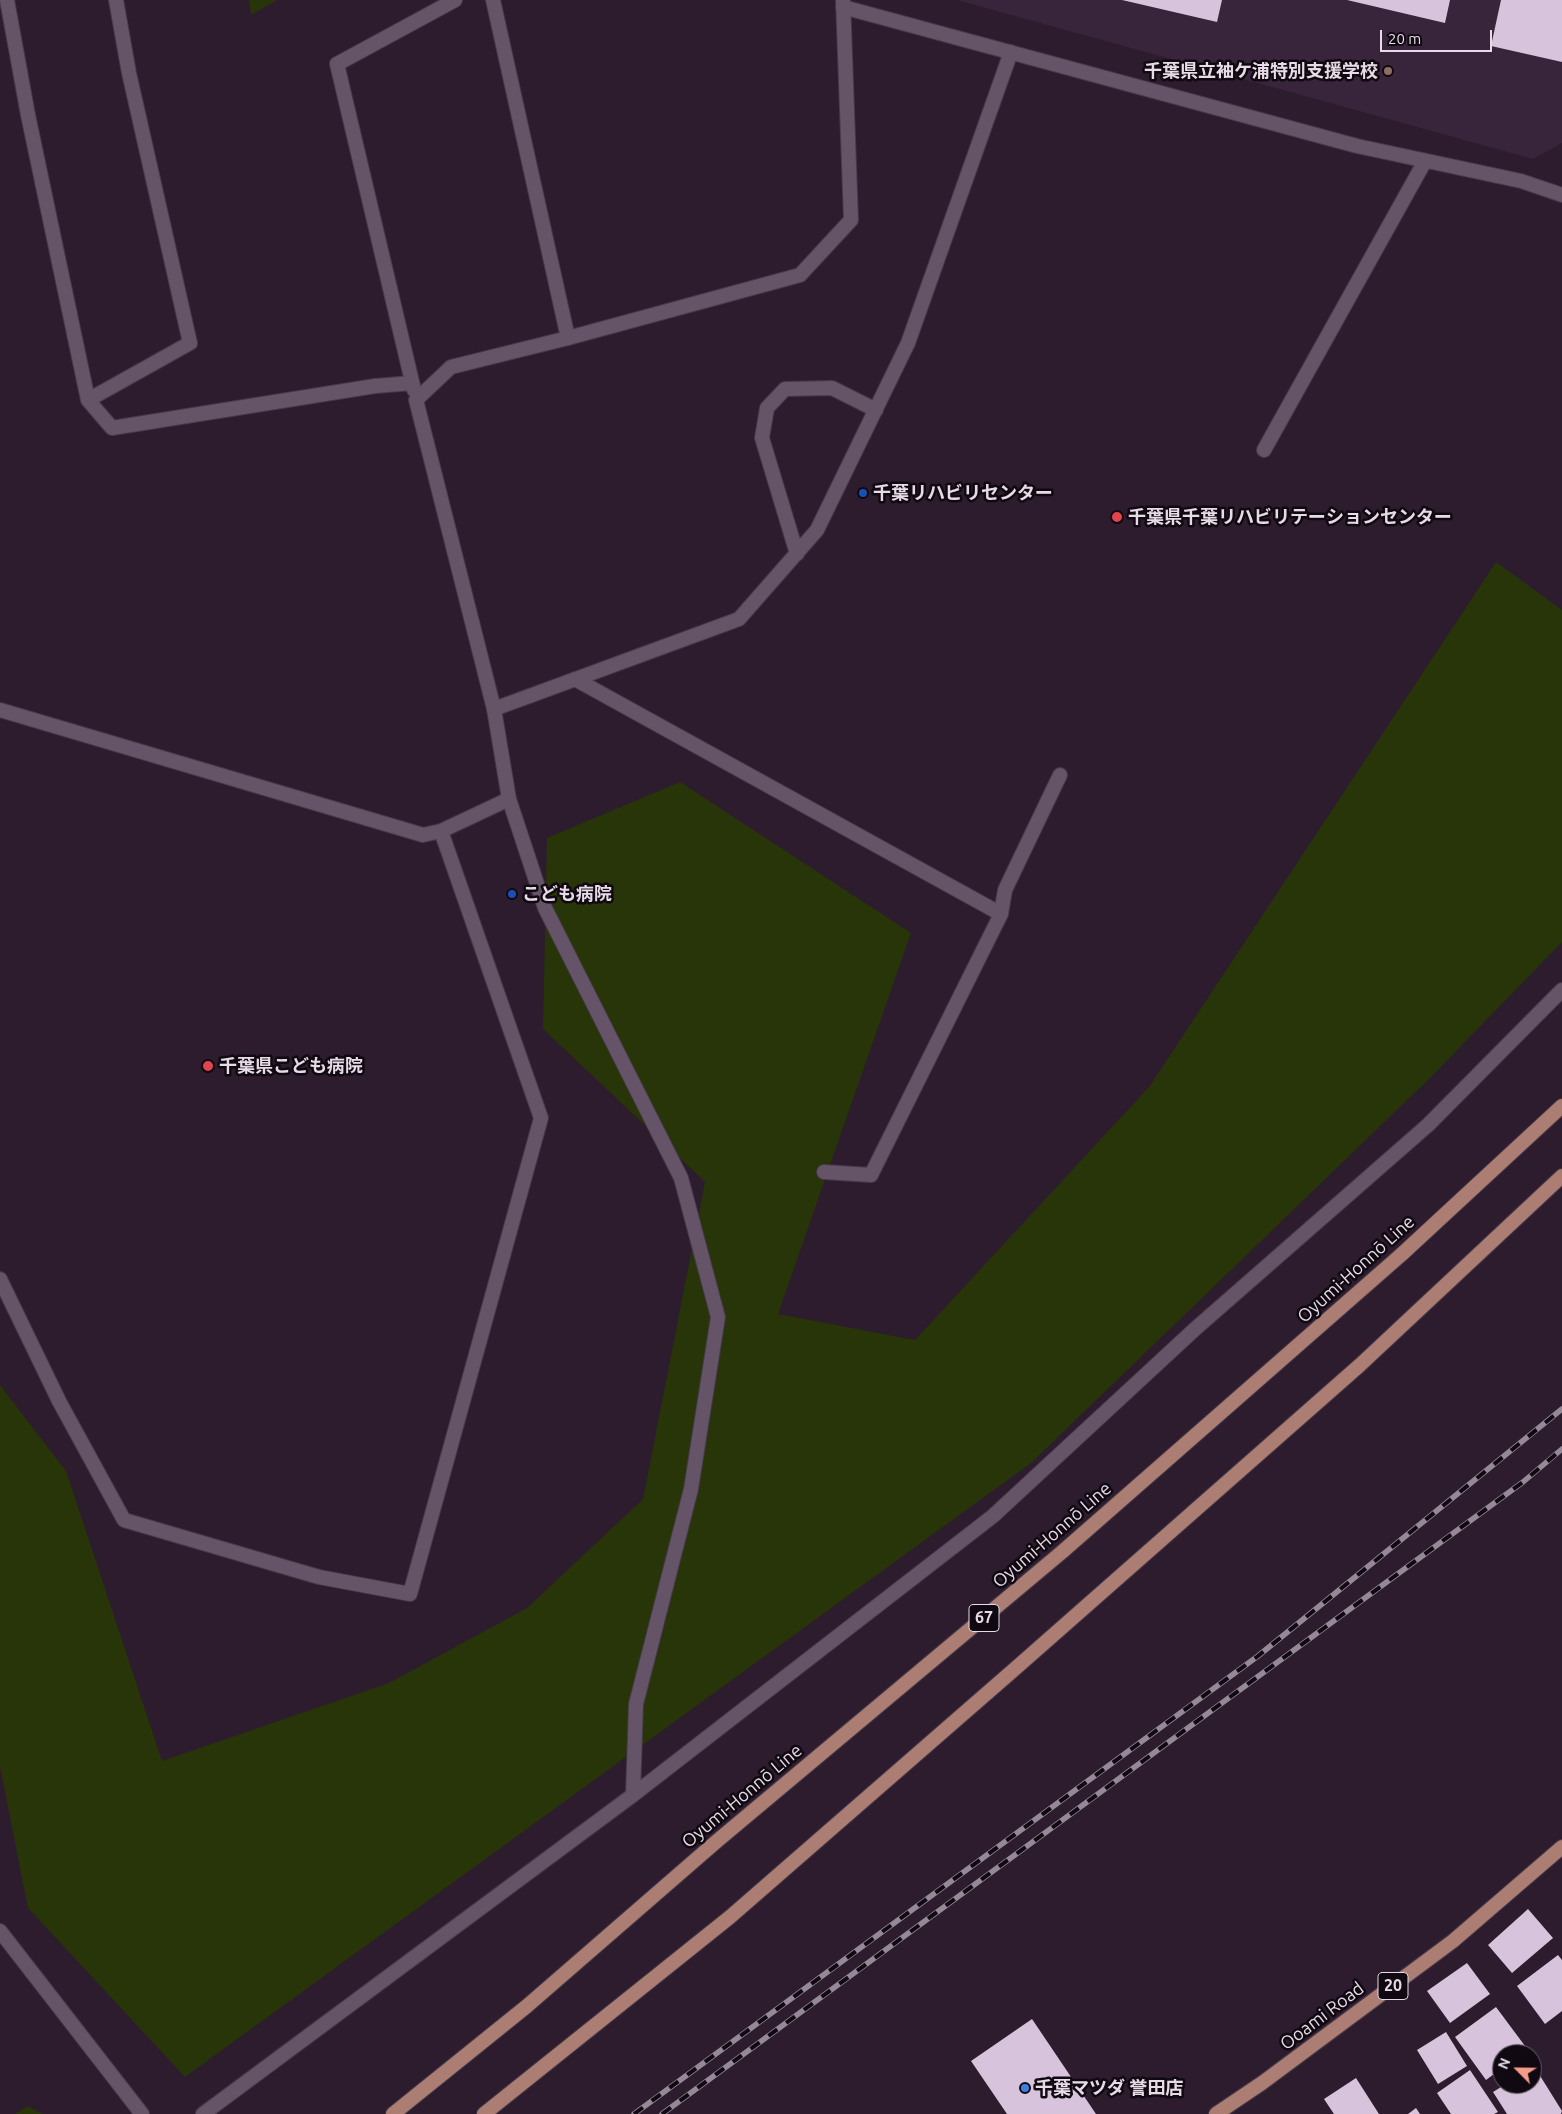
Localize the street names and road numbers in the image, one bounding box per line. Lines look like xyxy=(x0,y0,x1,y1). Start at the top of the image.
street label: Oyumi-Honnō Line xyxy=(1293,1211,1419,1327)
street label: Oyumi-Honnō Line xyxy=(988,1478,1116,1592)
road number: 67 xyxy=(969,1605,999,1632)
street label: Oyumi-Honnō Line xyxy=(678,1739,806,1853)
road number: 20 xyxy=(1378,1972,1408,2000)
street label: Ooami Road xyxy=(1276,1978,1368,2054)

